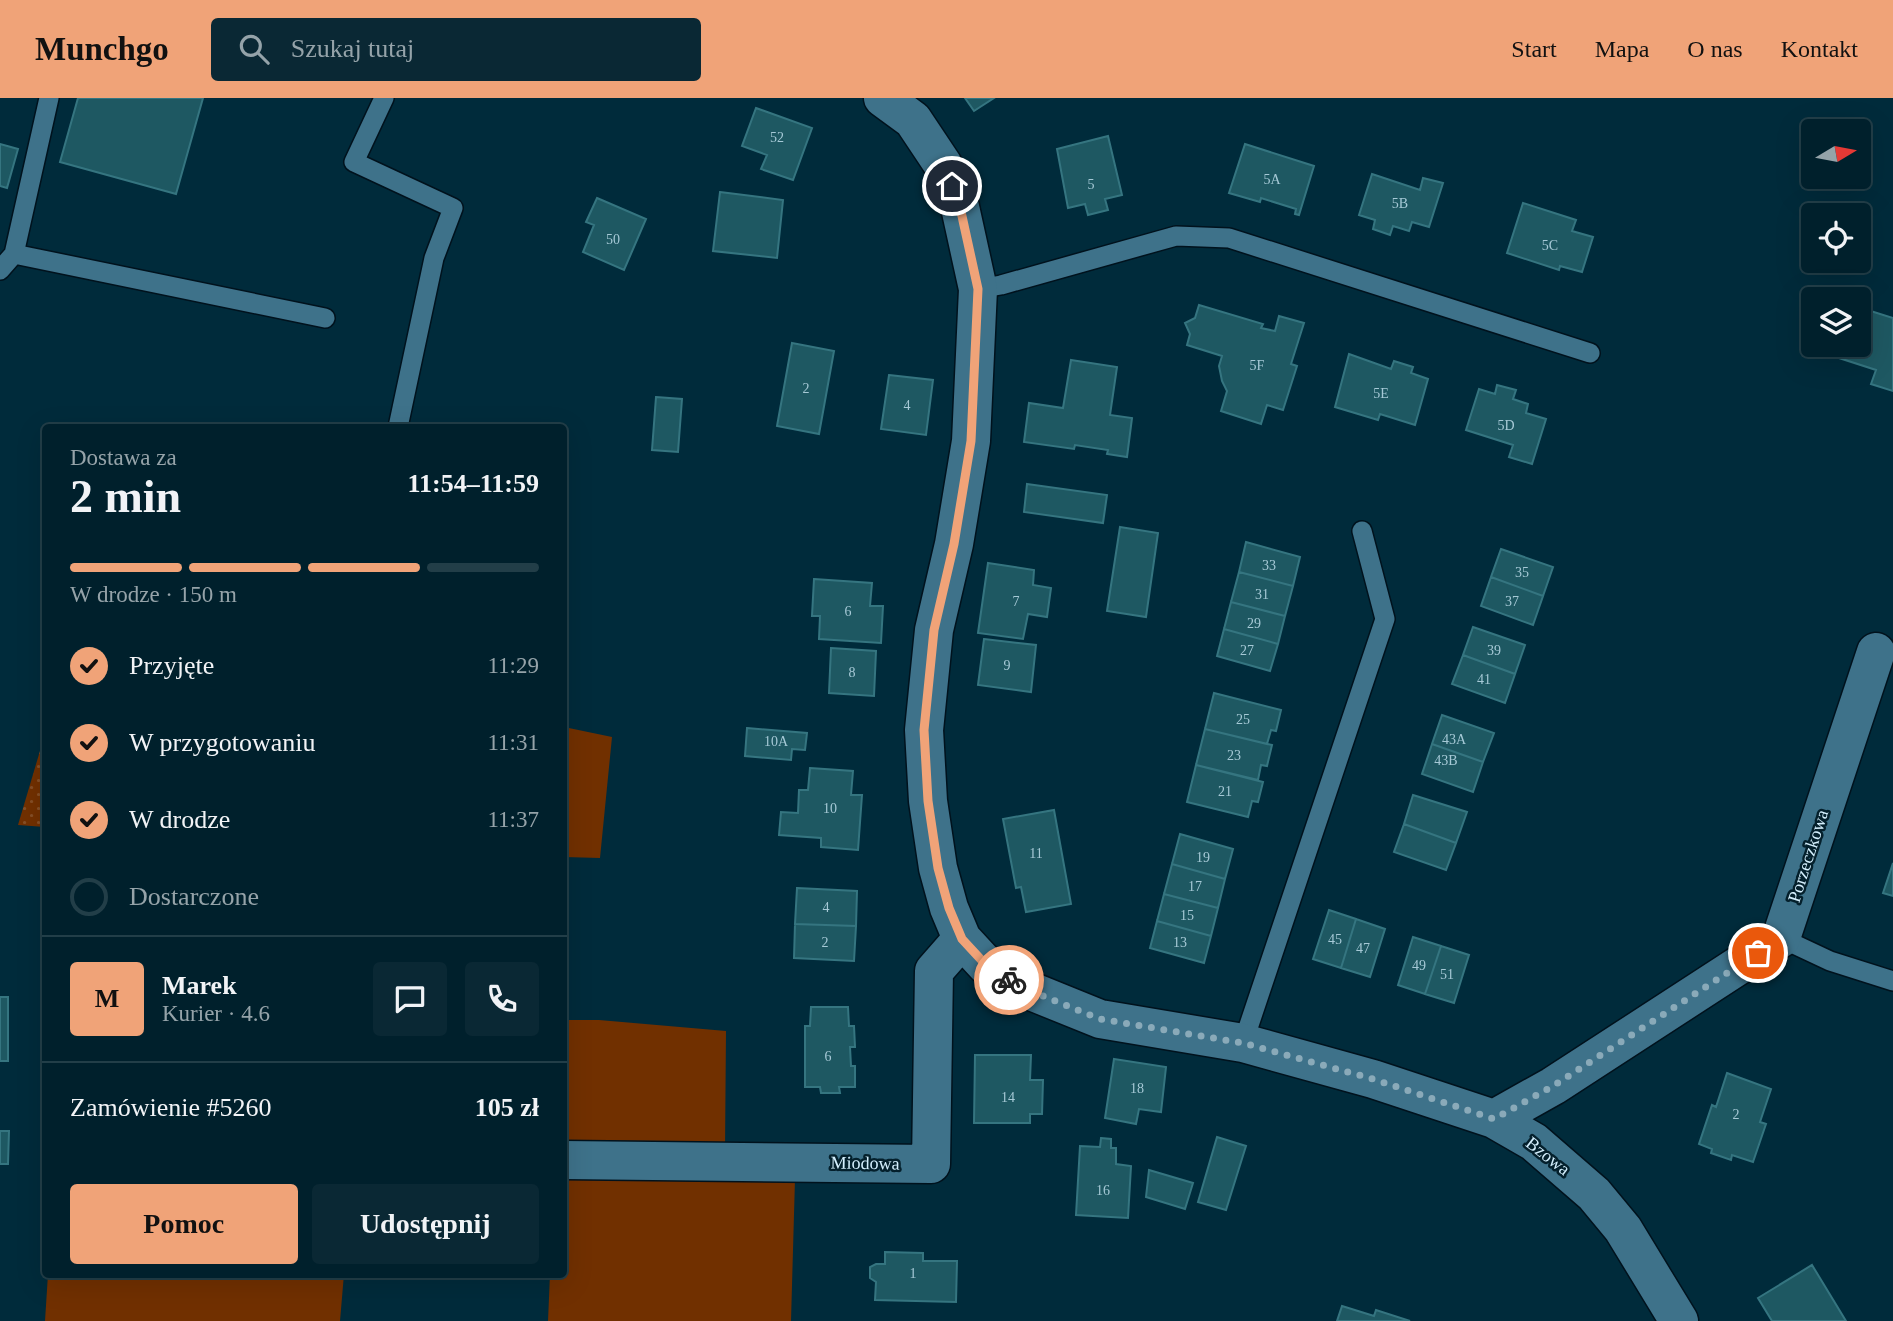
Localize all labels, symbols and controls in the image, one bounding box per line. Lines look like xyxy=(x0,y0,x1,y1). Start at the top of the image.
search box xyxy=(211,18,701,81)
icon: search xyxy=(235,30,273,68)
text: Munchgo xyxy=(35,31,169,67)
text: Szukaj tutaj xyxy=(291,34,414,63)
text: Start xyxy=(1511,36,1557,62)
text: Mapa xyxy=(1595,36,1649,62)
text: O nas xyxy=(1687,36,1743,62)
text: Kontakt xyxy=(1781,36,1858,62)
north arrow xyxy=(1801,119,1871,189)
map controls xyxy=(1801,119,1871,357)
house number: 52 xyxy=(770,130,784,145)
pin xyxy=(922,156,982,216)
icon: home xyxy=(933,167,971,205)
house number: 5A xyxy=(1263,172,1281,187)
house number: 5 xyxy=(1088,177,1095,192)
house number: 5B xyxy=(1392,196,1408,211)
button: locate xyxy=(1801,203,1871,273)
house number: 50 xyxy=(606,232,620,247)
house number: 5C xyxy=(1542,238,1558,253)
button: layers xyxy=(1801,287,1871,357)
house number: 5F xyxy=(1250,358,1265,373)
house number: 2 xyxy=(803,381,810,396)
house number: 5E xyxy=(1373,386,1389,401)
house number: 4 xyxy=(904,398,911,413)
house number: 5D xyxy=(1497,418,1515,433)
text: Dostawa za xyxy=(70,445,177,470)
text: 11:54–11:59 xyxy=(408,469,539,498)
text: 2 min xyxy=(70,471,181,522)
house number: 33 xyxy=(1262,558,1276,573)
house number: 35 xyxy=(1515,565,1529,580)
text: W drodze · 150 m xyxy=(70,582,237,607)
house number: 31 xyxy=(1255,587,1269,602)
house number: 7 xyxy=(1013,594,1020,609)
house number: 37 xyxy=(1505,594,1519,609)
house number: 6 xyxy=(845,604,852,619)
house number: 29 xyxy=(1247,616,1261,631)
house number: 27 xyxy=(1240,643,1254,658)
house number: 39 xyxy=(1487,643,1501,658)
icon: check xyxy=(70,647,108,685)
text: Przyjęte xyxy=(129,651,214,680)
text: 11:29 xyxy=(487,653,539,678)
house number: 9 xyxy=(1004,658,1011,673)
house number: 8 xyxy=(849,665,856,680)
house number: 41 xyxy=(1477,672,1491,687)
house number: 25 xyxy=(1236,712,1250,727)
icon: check xyxy=(70,724,108,762)
text: W przygotowaniu xyxy=(129,728,316,757)
text: 11:31 xyxy=(487,730,539,755)
house number: 43A xyxy=(1442,732,1467,747)
house number: 10A xyxy=(764,734,789,749)
house number: 23 xyxy=(1227,748,1241,763)
house number: 43B xyxy=(1434,753,1458,768)
house number: 21 xyxy=(1218,784,1232,799)
icon: check xyxy=(70,801,108,839)
house number: 10 xyxy=(823,801,837,816)
text: W drodze xyxy=(129,805,230,834)
text: 11:37 xyxy=(487,807,539,832)
street label: Porzeczkowa xyxy=(1784,807,1832,905)
house number: 11 xyxy=(1029,846,1043,861)
house number: 19 xyxy=(1196,850,1210,865)
house number: 17 xyxy=(1188,879,1202,894)
text: Dostarczone xyxy=(129,882,259,911)
house number: 4 xyxy=(823,900,830,915)
house number: 15 xyxy=(1180,908,1194,923)
pin xyxy=(1728,923,1788,983)
house number: 45 xyxy=(1328,932,1342,947)
icon: bag xyxy=(1739,934,1777,972)
house number: 2 xyxy=(822,935,829,950)
house number: 13 xyxy=(1173,935,1187,950)
house number: 47 xyxy=(1356,941,1370,956)
courier xyxy=(974,945,1044,1015)
house number: 49 xyxy=(1412,958,1426,973)
icon: bike xyxy=(990,961,1028,999)
button: chat xyxy=(373,962,447,1036)
button: phone xyxy=(465,962,539,1036)
house number: 51 xyxy=(1440,967,1454,982)
text: Marek xyxy=(162,971,237,1000)
text: M xyxy=(95,984,119,1013)
text: Kurier · 4.6 xyxy=(162,1001,270,1026)
house number: 6 xyxy=(825,1049,832,1064)
house number: 18 xyxy=(1130,1081,1144,1096)
house number: 14 xyxy=(1001,1090,1015,1105)
text: Zamówienie #5260 xyxy=(70,1093,271,1122)
text: 105 zł xyxy=(475,1093,539,1122)
house number: 2 xyxy=(1733,1107,1740,1122)
street label: Bzowa xyxy=(1522,1133,1574,1179)
street label: Miodowa xyxy=(830,1152,900,1174)
house number: 16 xyxy=(1096,1183,1110,1198)
button: Pomoc xyxy=(70,1184,298,1264)
button: Udostępnij xyxy=(312,1184,539,1264)
house number: 1 xyxy=(910,1266,917,1281)

